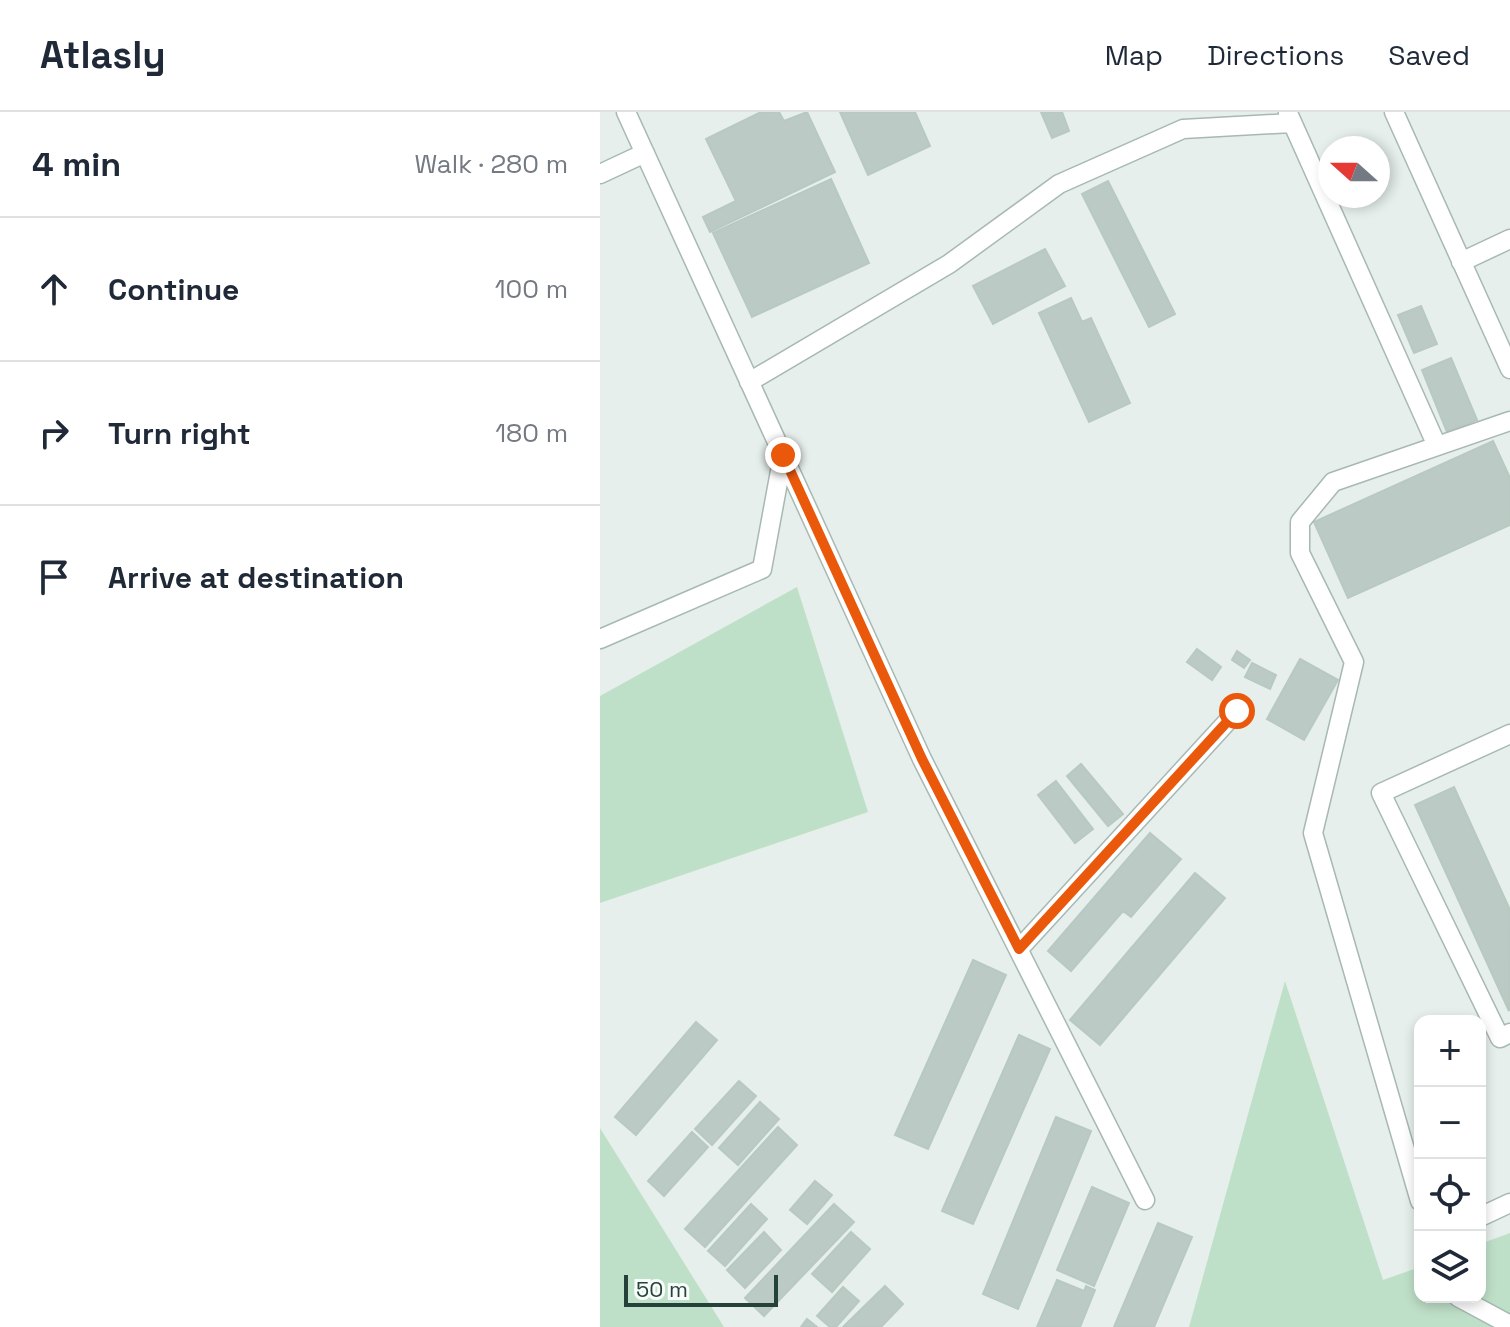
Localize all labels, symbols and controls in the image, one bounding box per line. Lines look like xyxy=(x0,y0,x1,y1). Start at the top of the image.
text: Atlasly xyxy=(40,31,166,79)
text: Map xyxy=(1105,37,1163,73)
text: Directions xyxy=(1207,37,1344,73)
text: Saved xyxy=(1388,37,1470,73)
north arrow xyxy=(1318,136,1390,208)
text: 4 min xyxy=(32,143,121,186)
text: Walk · 280 m xyxy=(414,147,568,181)
icon: ahead xyxy=(32,267,76,311)
text: Continue xyxy=(108,270,239,309)
text: 100 m xyxy=(495,272,568,306)
icon: right xyxy=(32,411,76,455)
text: Turn right xyxy=(108,414,251,453)
text: 180 m xyxy=(495,416,568,450)
route end xyxy=(765,437,801,473)
icon: arrive xyxy=(32,555,76,599)
text: Arrive at destination xyxy=(108,558,404,597)
route start xyxy=(1219,693,1255,729)
map controls xyxy=(1414,1015,1486,1303)
button: + xyxy=(1414,1015,1486,1087)
button: − xyxy=(1414,1087,1486,1159)
button: locate xyxy=(1414,1159,1486,1231)
button: layers xyxy=(1414,1231,1486,1303)
scale bar xyxy=(624,1271,778,1307)
text: 50 m xyxy=(636,1275,688,1303)

